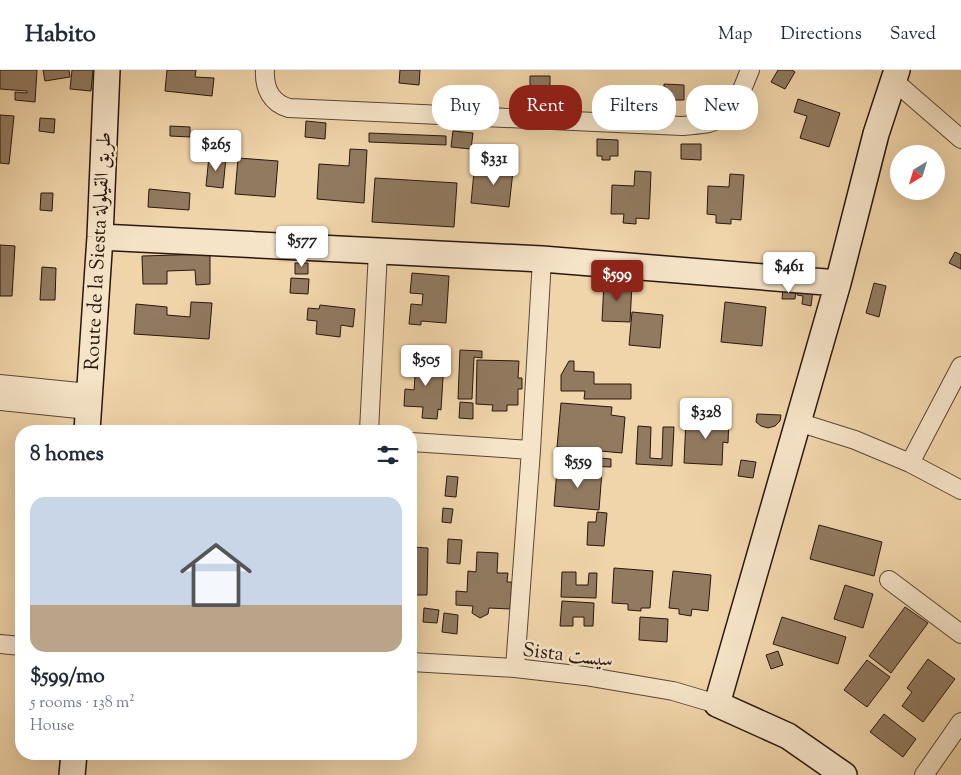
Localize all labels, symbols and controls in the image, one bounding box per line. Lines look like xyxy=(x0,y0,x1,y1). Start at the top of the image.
text: Habito xyxy=(25,18,96,52)
text: Map xyxy=(718,22,753,48)
text: Directions xyxy=(781,22,862,48)
text: Saved xyxy=(890,22,936,48)
chip: Buy xyxy=(432,85,499,130)
chip: Rent xyxy=(509,85,582,130)
chip: Filters xyxy=(592,85,676,130)
chip: New xyxy=(686,85,758,130)
pin: $265 xyxy=(186,129,246,172)
street label: Route de la Siesta طريق القيلولة xyxy=(79,131,120,371)
text: $265 xyxy=(201,134,231,157)
pin: $331 xyxy=(464,144,524,186)
north arrow xyxy=(890,145,945,200)
map controls xyxy=(890,145,945,200)
text: $331 xyxy=(481,148,507,171)
pin: $577 xyxy=(272,226,332,268)
text: $577 xyxy=(287,230,317,253)
pin: $461 xyxy=(759,252,819,294)
text: $461 xyxy=(774,256,804,279)
pin: $599 xyxy=(587,260,647,302)
text: $599 xyxy=(602,264,632,287)
pin: $505 xyxy=(396,344,456,387)
text: $505 xyxy=(412,349,440,372)
pin: $328 xyxy=(676,398,736,440)
text: $328 xyxy=(691,402,721,425)
text: 8 homes xyxy=(30,440,104,470)
icon: filters xyxy=(374,441,402,469)
pin: $559 xyxy=(548,446,608,489)
text: $559 xyxy=(564,451,592,474)
icon: home xyxy=(171,530,261,620)
street label: Sista سيست xyxy=(521,637,615,676)
text: $599/mo xyxy=(30,662,105,692)
text: 5 rooms · 138 m² xyxy=(30,692,135,715)
text: House xyxy=(30,715,74,738)

